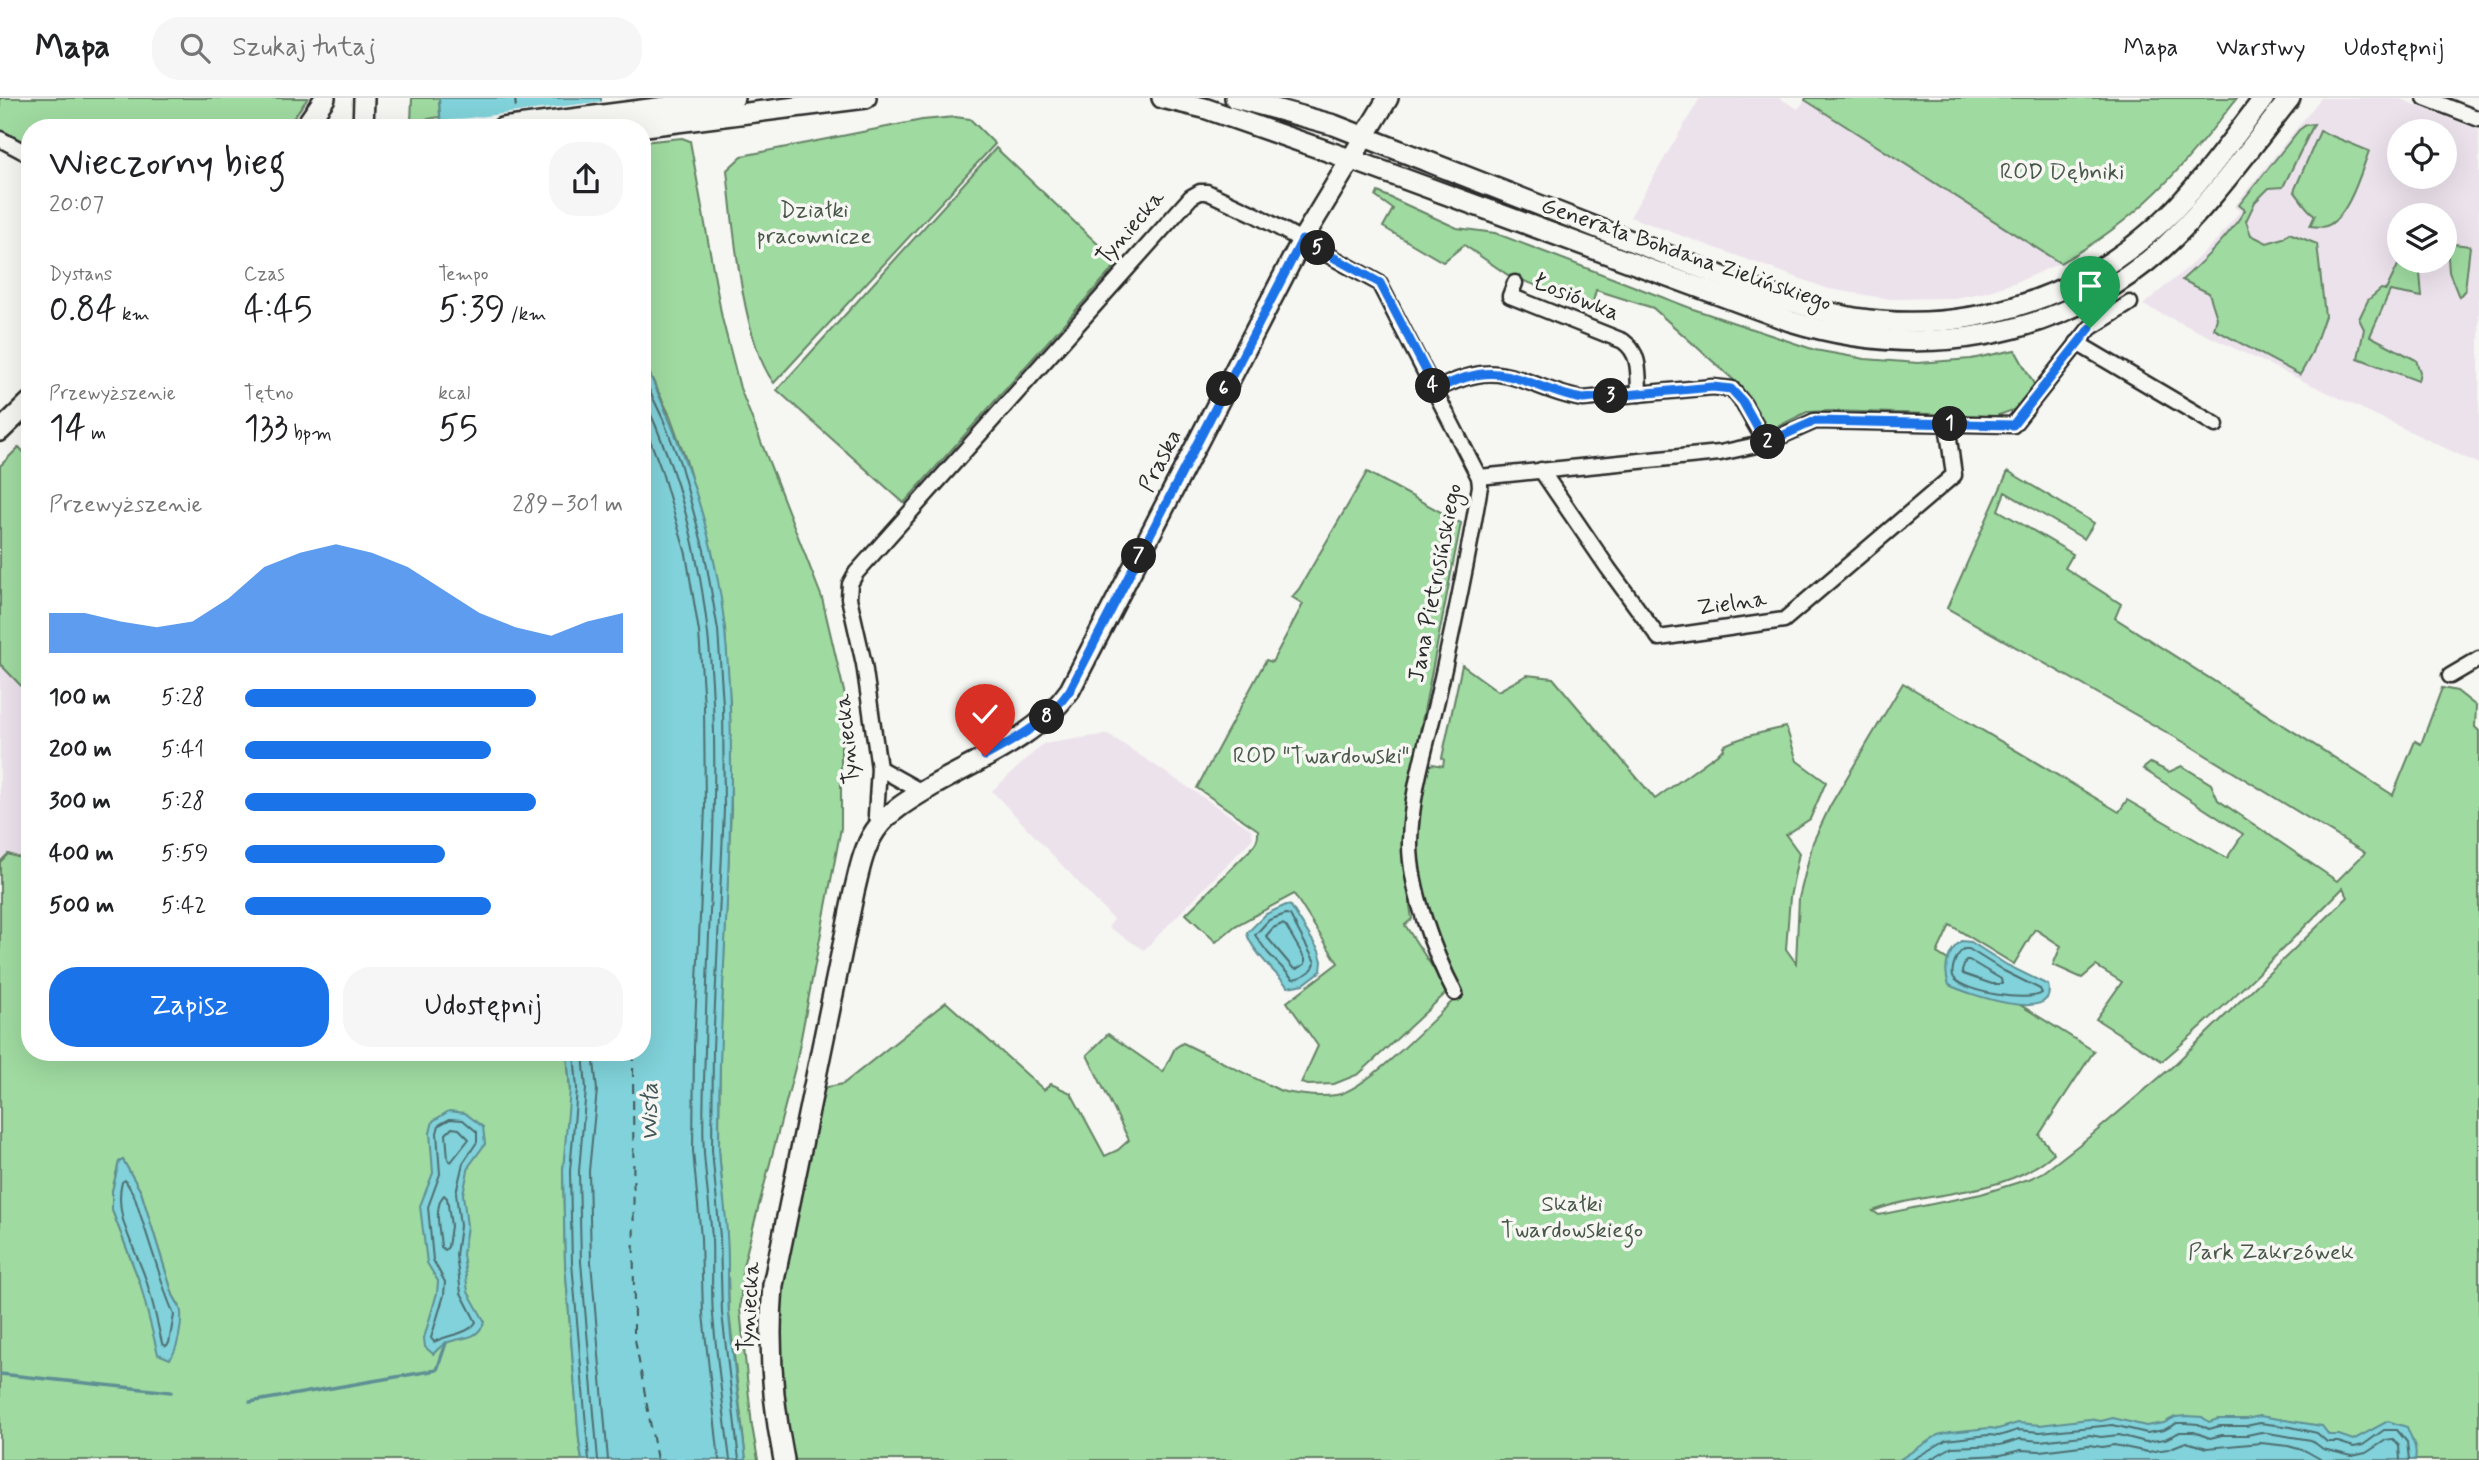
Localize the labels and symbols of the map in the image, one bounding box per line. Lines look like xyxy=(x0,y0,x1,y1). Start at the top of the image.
park label: ROD Dębniki xyxy=(2000,158,2124,188)
street label: Tyniecka xyxy=(1090,184,1172,272)
street label: Generała Bohdana Zielińskiego xyxy=(1536,191,1835,321)
park label: Działki pracownicze xyxy=(757,196,871,252)
pin: 5 xyxy=(1300,230,1336,266)
pin xyxy=(2060,256,2120,328)
street label: Łosiówka xyxy=(1528,267,1624,329)
pin: 4 xyxy=(1416,368,1450,404)
pin: 6 xyxy=(1206,372,1242,406)
pin: 3 xyxy=(1594,378,1628,414)
pin: 1 xyxy=(1932,406,1968,442)
street label: Praska xyxy=(1132,424,1190,498)
pin: 2 xyxy=(1750,424,1786,460)
street label: Jana Pietrusińskiego xyxy=(1402,481,1472,685)
pin: 7 xyxy=(1122,538,1156,574)
street label: Zielna xyxy=(1695,584,1769,624)
pin xyxy=(955,684,1015,756)
street label: Tyniecka xyxy=(828,692,868,786)
pin: 8 xyxy=(1030,700,1064,734)
park label: ROD "Twardowski" xyxy=(1233,742,1409,772)
water label: Wisła xyxy=(635,1083,666,1141)
park label: Skałki Twardowskiego xyxy=(1501,1190,1643,1248)
park label: Park Zakrzówek xyxy=(2188,1238,2354,1268)
street label: Tyniecka xyxy=(732,1261,768,1353)

